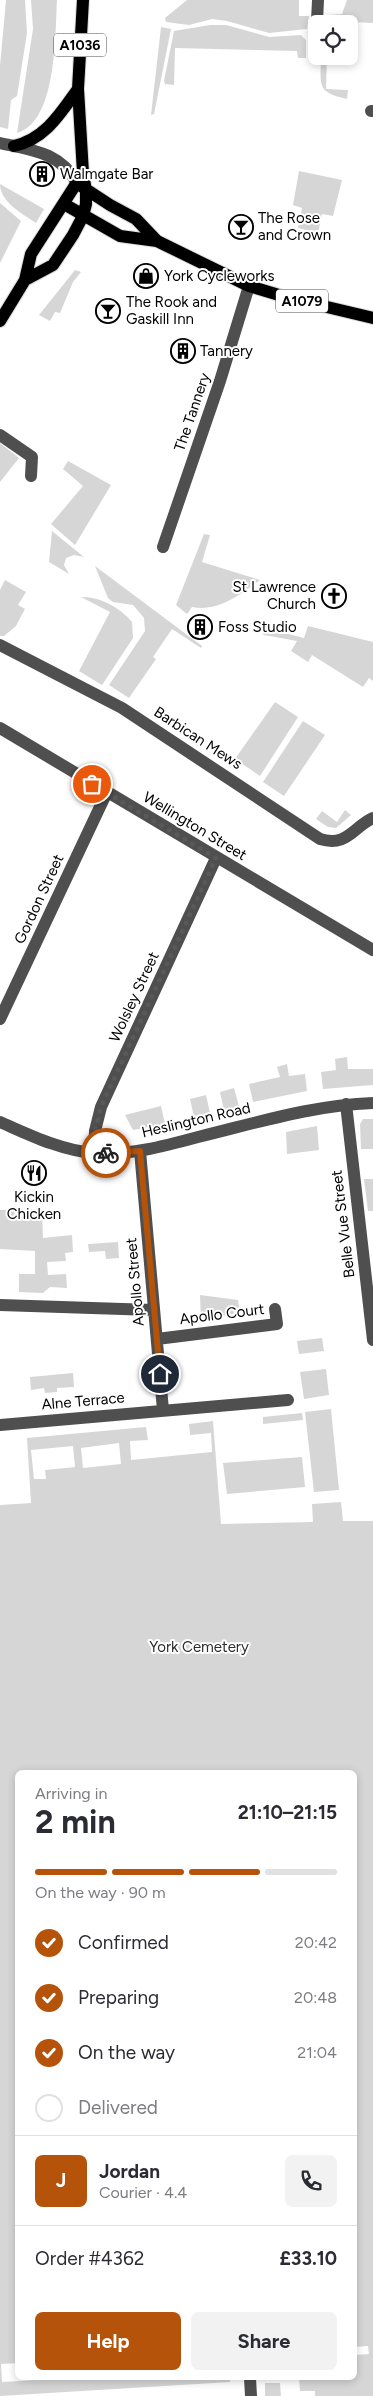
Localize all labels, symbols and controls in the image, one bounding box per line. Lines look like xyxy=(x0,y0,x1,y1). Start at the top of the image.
map controls xyxy=(308,15,358,65)
button: locate xyxy=(308,15,358,65)
road number: A1036 xyxy=(54,34,106,56)
building icon: Walmgate Bar xyxy=(29,161,55,187)
place label: Walmgate Bar xyxy=(60,165,153,183)
place label: The Rose and Crown xyxy=(258,209,331,244)
bar icon: The Rose and Crown xyxy=(228,214,254,240)
shop icon: York Cycleworks xyxy=(133,263,159,289)
place label: York Cycleworks xyxy=(164,267,274,285)
road number: A1079 xyxy=(276,290,328,312)
place label: The Rook and Gaskill Inn xyxy=(126,293,217,328)
bar icon: The Rook and Gaskill Inn xyxy=(95,298,121,324)
building icon: Tannery xyxy=(170,338,196,364)
place label: Tannery xyxy=(200,342,253,360)
street label: The Tannery xyxy=(170,370,214,453)
place label: St Lawrence Church xyxy=(232,578,316,613)
church icon: St Lawrence Church xyxy=(321,583,347,609)
building icon: Foss Studio xyxy=(187,614,213,640)
place label: Foss Studio xyxy=(218,618,297,636)
street label: Barbican Mews xyxy=(151,703,245,773)
pin xyxy=(71,763,113,805)
icon: bag xyxy=(78,770,106,798)
street label: Wellington Street xyxy=(140,788,250,864)
street label: Gordon Street xyxy=(10,851,68,947)
street label: Wolsley Street xyxy=(105,949,163,1045)
street label: Heslington Road xyxy=(140,1099,252,1141)
courier xyxy=(81,1128,131,1178)
icon: bike xyxy=(92,1139,120,1167)
restaurant icon: Kickin Chicken xyxy=(21,1160,47,1186)
street label: Belle Vue Street xyxy=(327,1169,359,1279)
place label: Kickin Chicken xyxy=(7,1188,61,1223)
street label: Apollo Street xyxy=(122,1237,148,1327)
street label: Apollo Court xyxy=(179,1300,266,1328)
pin xyxy=(139,1353,181,1395)
icon: home xyxy=(146,1360,174,1388)
street label: Alne Terrace xyxy=(41,1388,125,1414)
park label: York Cemetery xyxy=(149,1638,249,1656)
text: Arriving in xyxy=(35,1784,107,1803)
text: 21:10–21:15 xyxy=(238,1801,337,1824)
text: 2 min xyxy=(35,1803,116,1841)
text: On the way · 90 m xyxy=(35,1883,166,1902)
icon: check xyxy=(35,1929,63,1957)
text: Confirmed xyxy=(78,1931,169,1954)
text: 20:42 xyxy=(295,1933,337,1952)
icon: check xyxy=(35,1984,63,2012)
text: Preparing xyxy=(78,1986,159,2009)
text: 20:48 xyxy=(294,1988,337,2007)
icon: check xyxy=(35,2039,63,2067)
text: On the way xyxy=(78,2041,175,2064)
text: 21:04 xyxy=(297,2043,337,2062)
text: Delivered xyxy=(78,2096,158,2119)
button: phone xyxy=(285,2155,337,2207)
text: Jordan xyxy=(99,2160,160,2183)
text: J xyxy=(56,2169,66,2192)
text: Courier · 4.4 xyxy=(99,2183,187,2202)
text: Order #4362 xyxy=(35,2247,144,2270)
text: £33.10 xyxy=(280,2247,337,2270)
button: Help xyxy=(35,2312,181,2370)
button: Share xyxy=(191,2312,337,2370)

